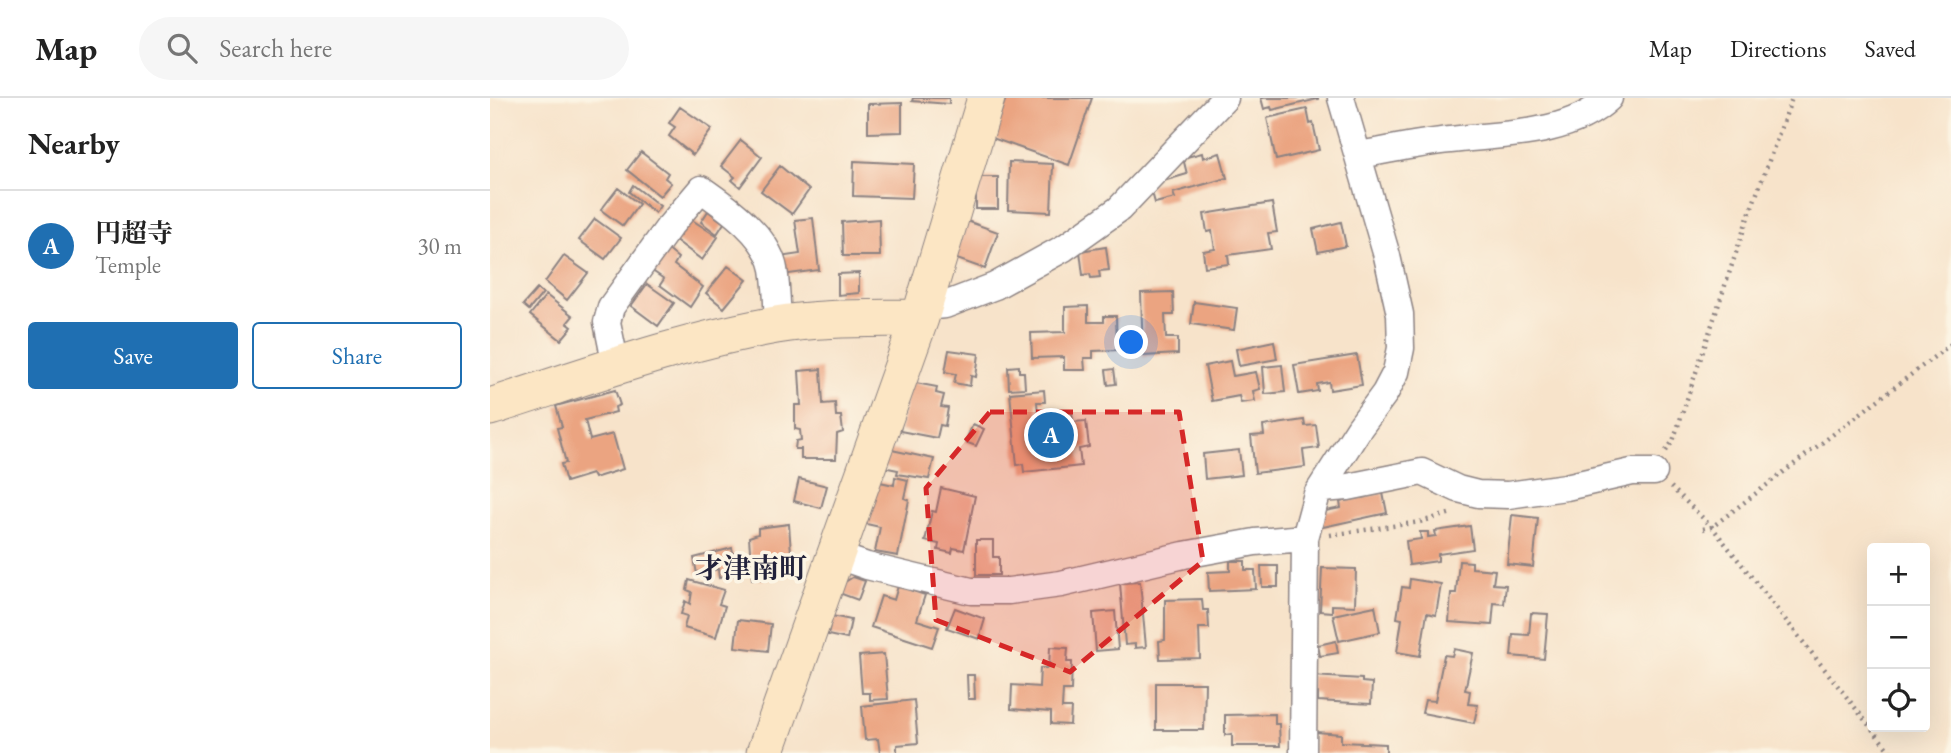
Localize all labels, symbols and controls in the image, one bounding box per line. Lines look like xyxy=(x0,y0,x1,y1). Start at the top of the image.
search box xyxy=(139,17,629,80)
text: Map xyxy=(35,27,97,70)
icon: search xyxy=(163,29,201,67)
text: Search here xyxy=(219,31,332,65)
text: Map xyxy=(1649,33,1692,64)
text: Directions xyxy=(1730,33,1827,64)
text: Saved xyxy=(1865,33,1916,64)
text: Nearby xyxy=(28,124,120,163)
text: 円超寺 xyxy=(95,216,173,250)
text: A xyxy=(43,231,59,261)
text: 30 m xyxy=(417,231,462,261)
text: Temple xyxy=(95,250,161,280)
button: Save xyxy=(28,322,238,389)
button: Share xyxy=(252,322,462,389)
your location xyxy=(1114,325,1148,359)
pin: A xyxy=(1028,409,1074,461)
map controls xyxy=(1867,543,1930,732)
button: + xyxy=(1867,543,1930,606)
district label: 才津南町 xyxy=(695,550,807,586)
button: − xyxy=(1867,606,1930,669)
button: locate xyxy=(1867,669,1930,732)

